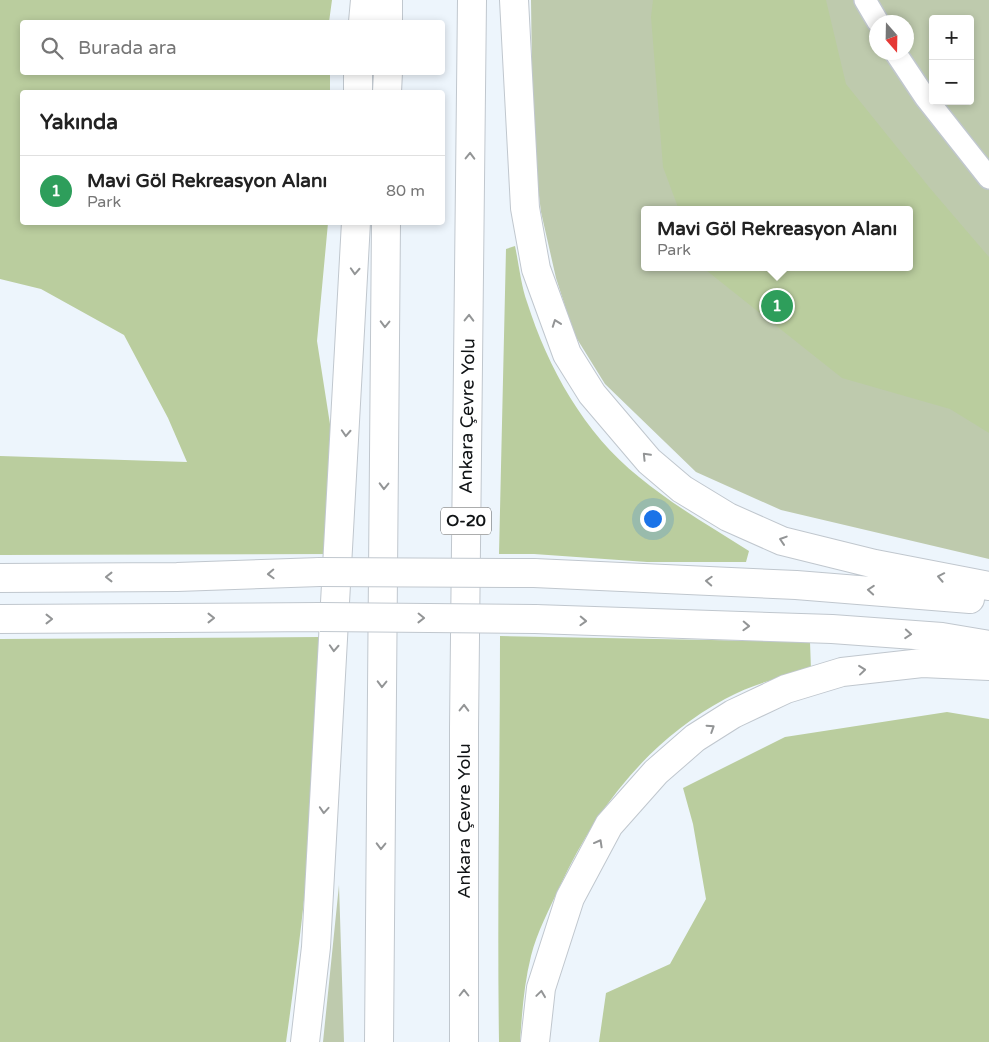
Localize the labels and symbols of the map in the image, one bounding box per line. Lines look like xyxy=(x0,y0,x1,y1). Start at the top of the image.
north arrow xyxy=(869,15,914,60)
one-way arrow xyxy=(465,152,475,160)
one-way arrow xyxy=(349,267,360,275)
pin: 1 xyxy=(761,287,793,325)
one-way arrow xyxy=(463,314,474,322)
one-way arrow xyxy=(552,319,562,328)
one-way arrow xyxy=(380,320,390,328)
street label: Ankara Çevre Yolu xyxy=(455,338,479,494)
one-way arrow xyxy=(340,430,351,438)
one-way arrow xyxy=(643,453,652,462)
one-way arrow xyxy=(379,482,389,490)
your location xyxy=(640,506,666,532)
road number: O-20 xyxy=(441,508,491,534)
one-way arrow xyxy=(779,536,788,546)
one-way arrow xyxy=(267,569,275,579)
one-way arrow xyxy=(105,572,112,582)
one-way arrow xyxy=(937,572,946,582)
one-way arrow xyxy=(704,575,712,586)
one-way arrow xyxy=(867,585,875,596)
one-way arrow xyxy=(208,613,215,623)
one-way arrow xyxy=(418,613,425,623)
one-way arrow xyxy=(45,614,53,624)
one-way arrow xyxy=(580,616,588,626)
one-way arrow xyxy=(742,621,750,631)
one-way arrow xyxy=(904,629,912,640)
one-way arrow xyxy=(328,644,339,652)
one-way arrow xyxy=(858,665,866,676)
one-way arrow xyxy=(377,680,387,688)
one-way arrow xyxy=(459,704,469,712)
one-way arrow xyxy=(706,724,715,734)
street label: Ankara Çevre Yolu xyxy=(453,743,475,899)
one-way arrow xyxy=(319,807,330,815)
one-way arrow xyxy=(593,839,603,848)
one-way arrow xyxy=(375,842,386,850)
one-way arrow xyxy=(459,989,469,997)
one-way arrow xyxy=(535,989,545,998)

